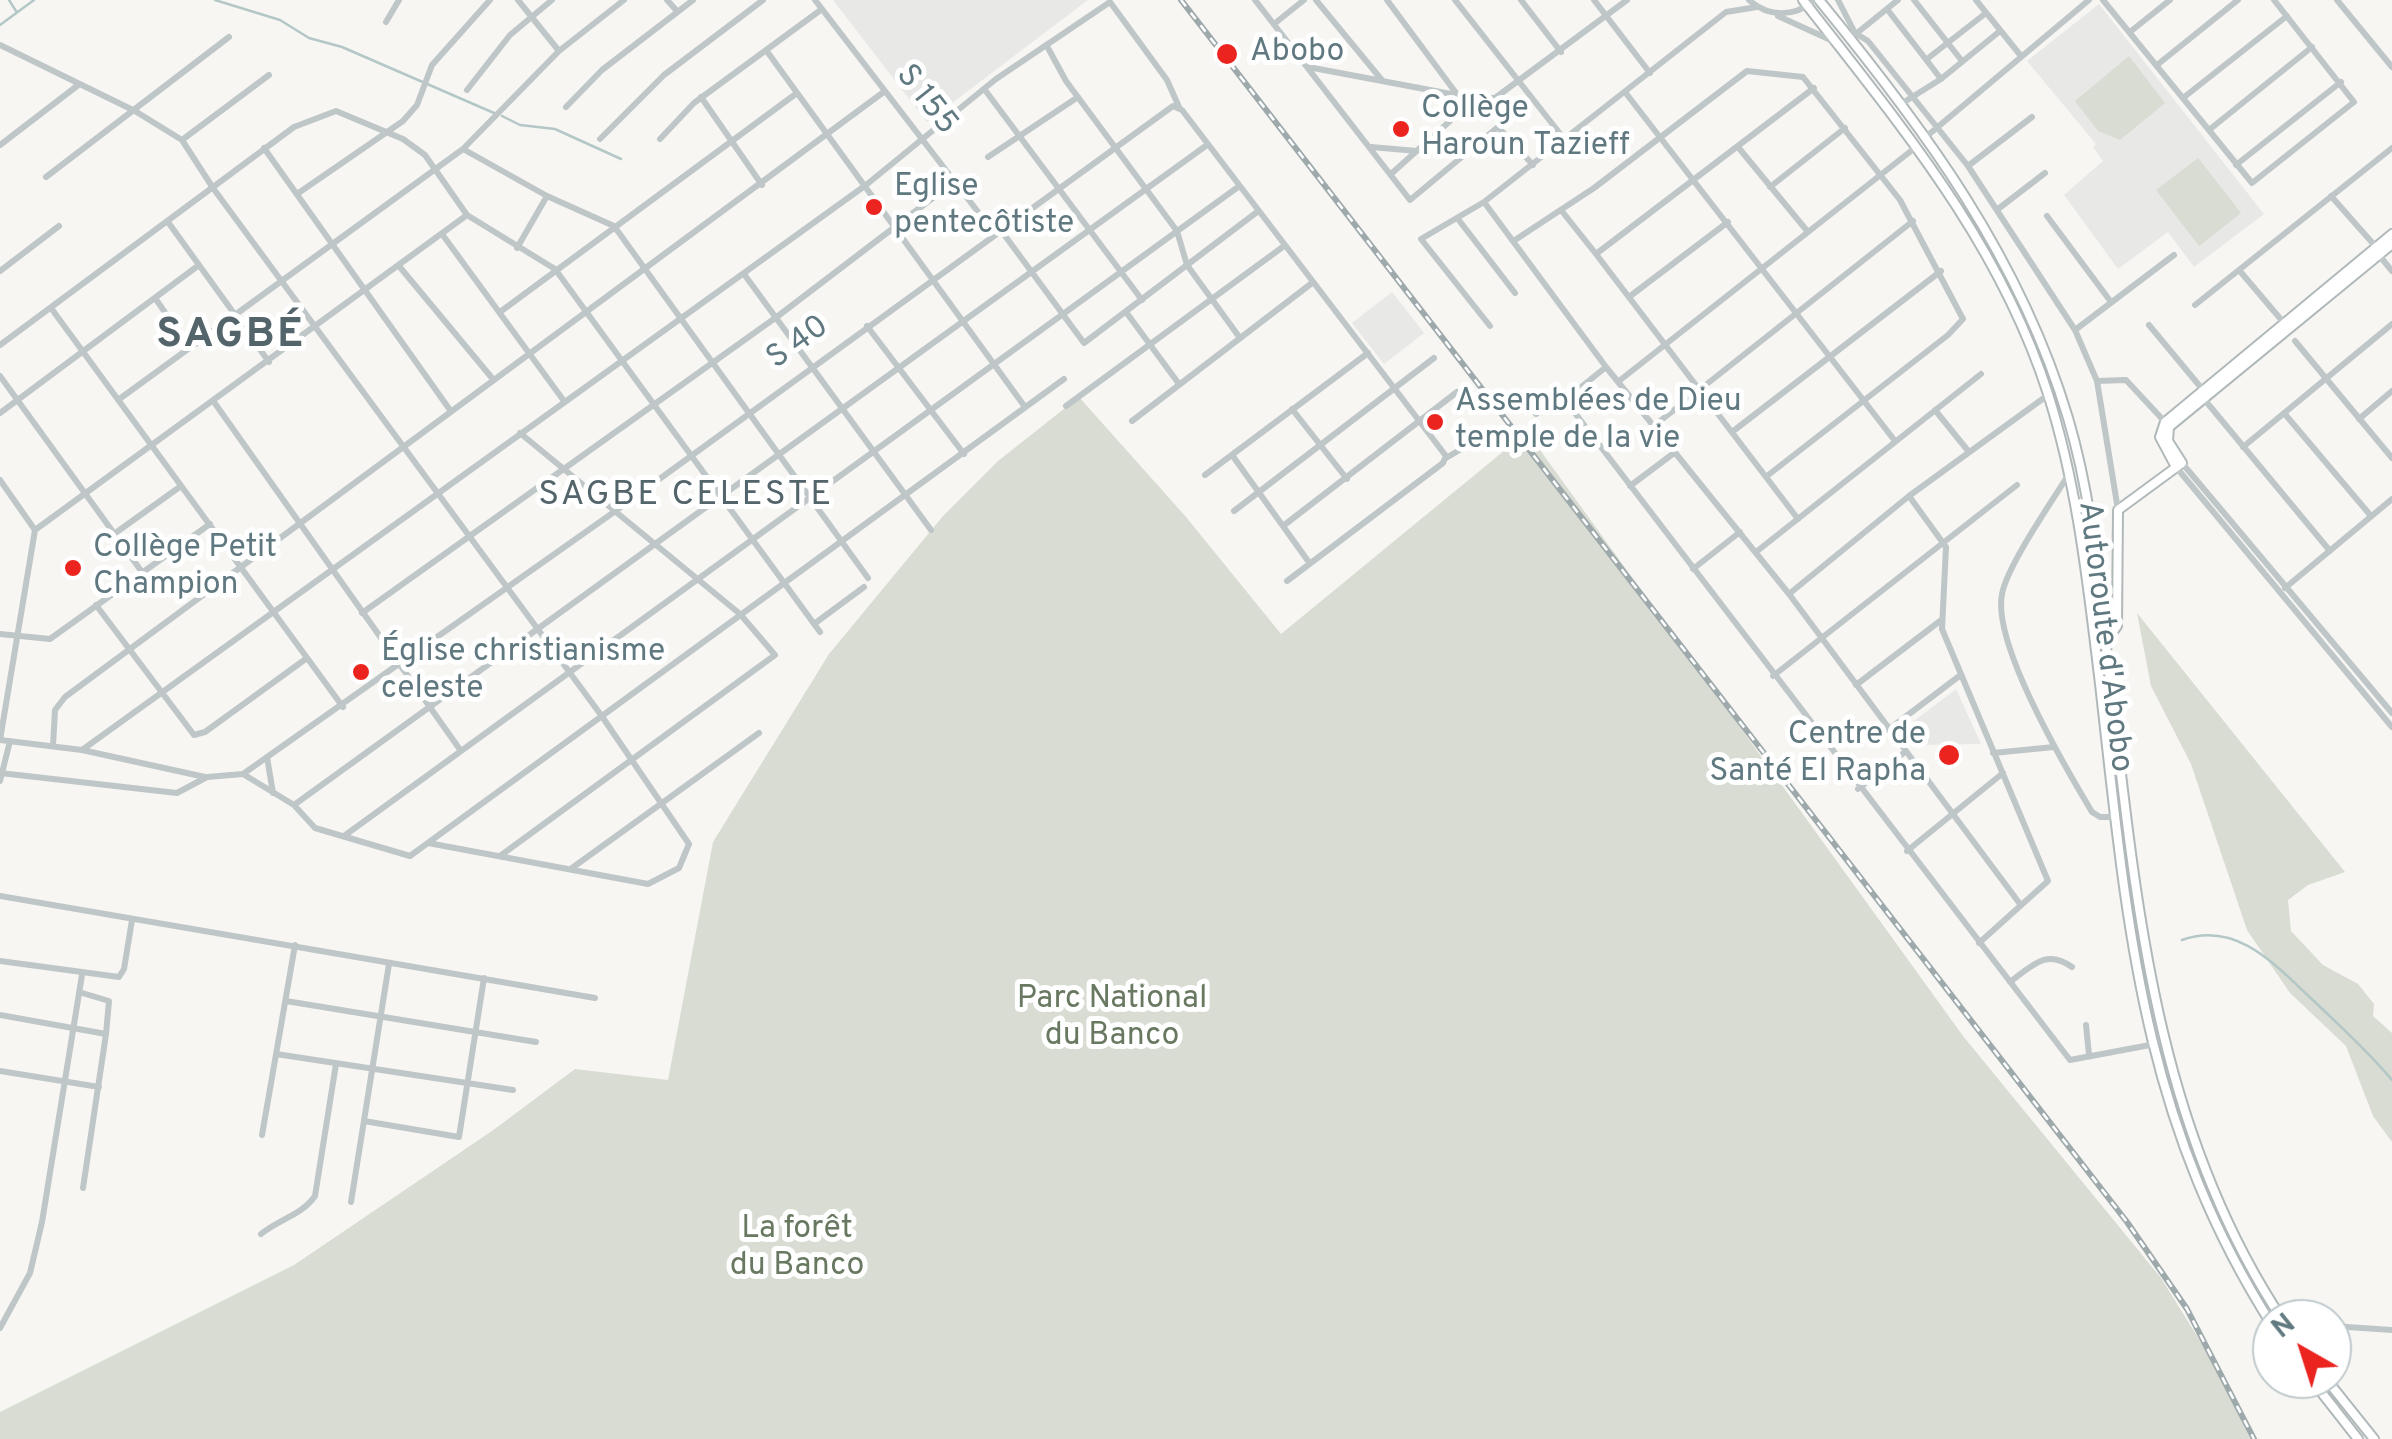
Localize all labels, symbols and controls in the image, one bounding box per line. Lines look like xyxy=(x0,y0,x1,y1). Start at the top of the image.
place label: Abobo xyxy=(1250,35,1344,73)
marker: Abobo xyxy=(1214,41,1240,67)
street label: S 155 xyxy=(886,58,964,144)
place label: Collège Haroun Tazieff xyxy=(1421,92,1629,167)
marker: Collège Haroun Tazieff xyxy=(1390,118,1412,140)
place label: Eglise pentecôtiste xyxy=(894,170,1074,245)
marker: Eglise pentecôtiste xyxy=(863,196,885,218)
street label: S 40 xyxy=(761,309,837,379)
district label: SAGBÉ xyxy=(156,313,306,363)
place label: Assemblées de Dieu temple de la vie xyxy=(1455,385,1742,460)
marker: Assemblées de Dieu temple de la vie xyxy=(1424,411,1446,433)
district label: SAGBE CELESTE xyxy=(538,476,834,518)
street label: Autoroute d'Abobo xyxy=(2067,499,2139,775)
place label: Collège Petit Champion xyxy=(93,531,277,606)
marker: Collège Petit Champion xyxy=(62,557,84,579)
place label: Église christianisme celeste xyxy=(381,635,665,710)
marker: Église christianisme celeste xyxy=(350,661,372,683)
place label: Centre de Santé El Rapha xyxy=(1709,718,1926,793)
marker: Centre de Santé El Rapha xyxy=(1936,742,1962,768)
park label: Parc National du Banco xyxy=(1017,982,1207,1057)
park label: La forêt du Banco xyxy=(730,1212,864,1287)
north arrow xyxy=(2252,1299,2352,1399)
text: N xyxy=(2265,1307,2304,1348)

